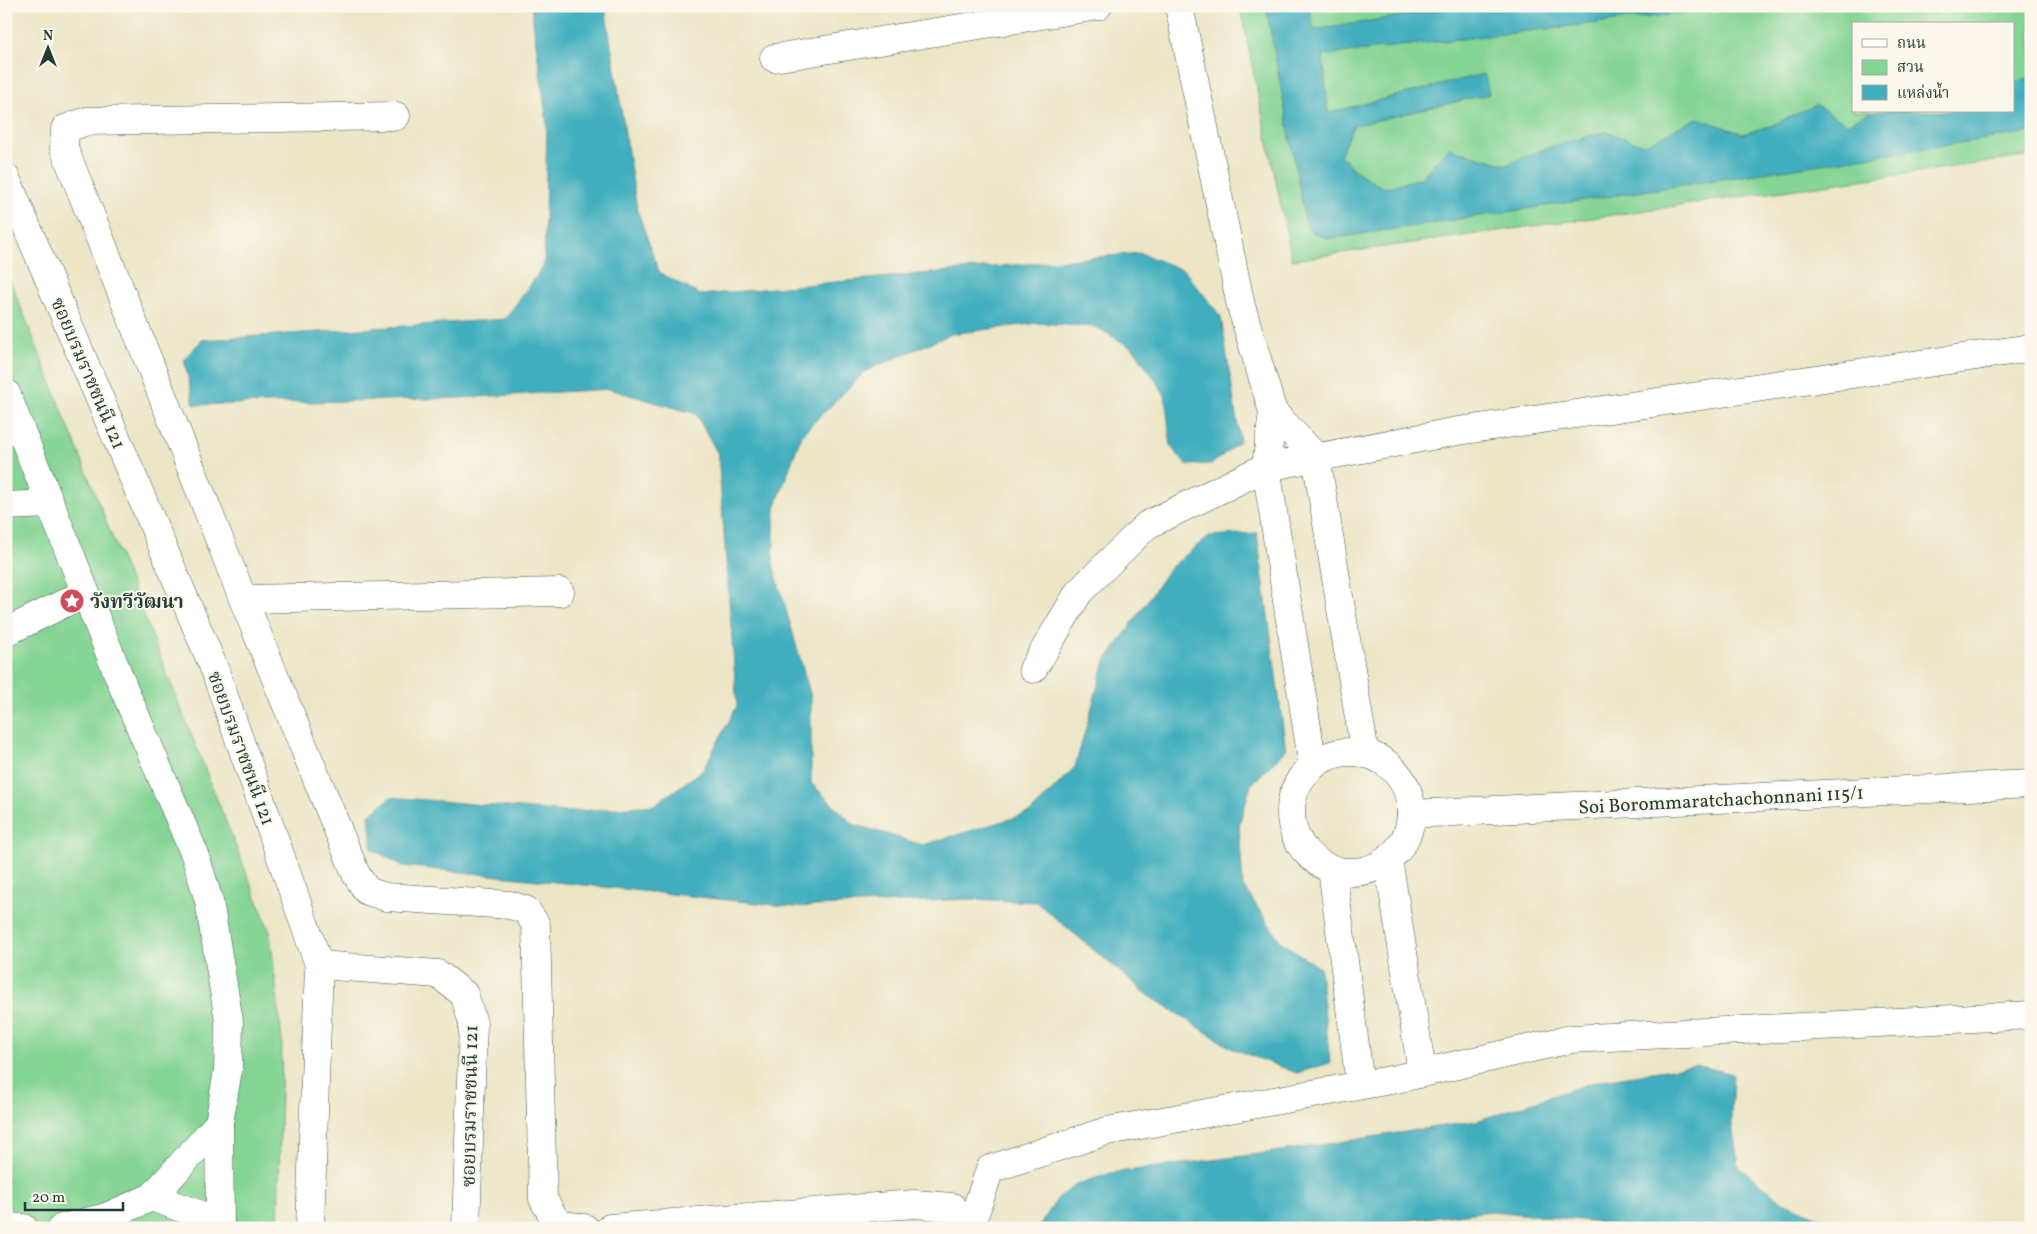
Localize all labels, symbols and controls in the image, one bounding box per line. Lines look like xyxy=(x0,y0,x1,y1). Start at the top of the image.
north arrow xyxy=(22,22,72,72)
legend xyxy=(1852,22,2014,112)
text: N xyxy=(43,27,53,46)
text: ถนน xyxy=(1897,34,1926,55)
text: สวน xyxy=(1897,58,1924,79)
text: แหล่งน้ำ xyxy=(1897,82,1949,105)
street label: ซอยบรมราชชนนี 121 xyxy=(43,294,131,454)
place icon: วังทวีวัฒนา xyxy=(59,588,85,614)
place label: วังทวีวัฒนา xyxy=(90,590,184,616)
street label: ซอยบรมราชชนนี 121 xyxy=(200,668,280,829)
street label: Soi Borommaratchachonnani 115/1 xyxy=(1578,781,1864,821)
street label: ซอยบรมราชชนนี 121 xyxy=(457,1025,485,1187)
scale bar xyxy=(25,1179,122,1211)
text: 20 m xyxy=(32,1188,65,1209)

